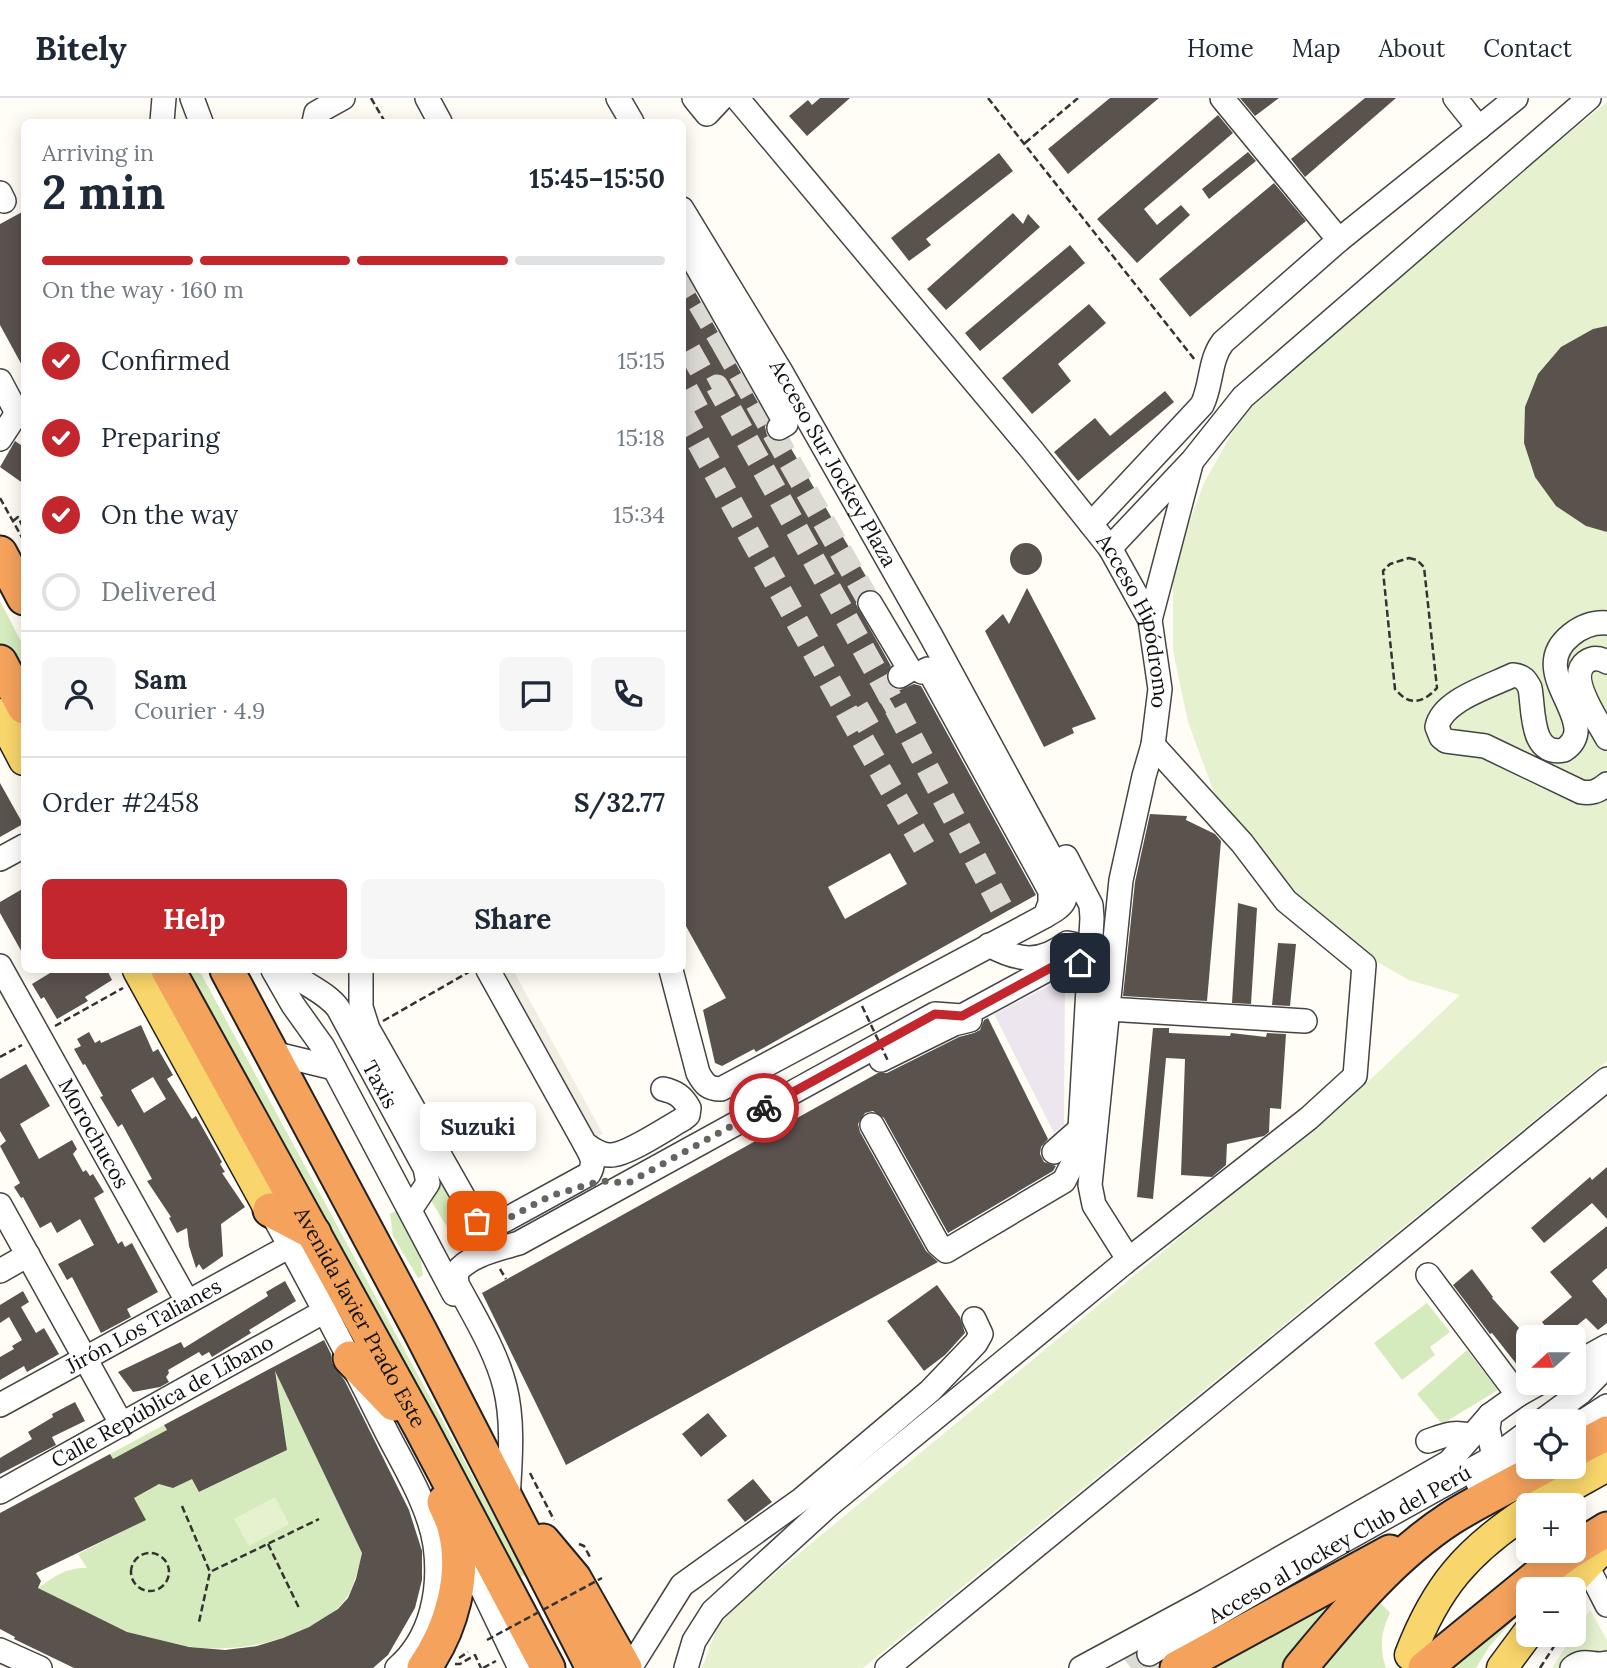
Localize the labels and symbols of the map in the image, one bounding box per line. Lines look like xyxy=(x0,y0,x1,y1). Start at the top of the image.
street label: Acceso Sur Jockey Plaza xyxy=(763,354,903,572)
street label: Acceso Hipódromo xyxy=(1090,527,1175,710)
pin xyxy=(1050,933,1110,993)
street label: Taxis xyxy=(356,1056,404,1113)
courier xyxy=(729,1073,799,1143)
street label: Morochucos xyxy=(52,1074,136,1193)
callout: Suzuki xyxy=(419,1102,535,1151)
pin xyxy=(447,1191,507,1251)
street label: Avenida Javier Prado Este xyxy=(288,1201,432,1432)
street label: Jirón Los Talianes xyxy=(60,1272,226,1380)
north arrow xyxy=(1516,1325,1586,1395)
street label: Calle República de Líbano xyxy=(46,1328,278,1474)
street label: Acceso al Jockey Club del Perú xyxy=(1202,1458,1476,1630)

